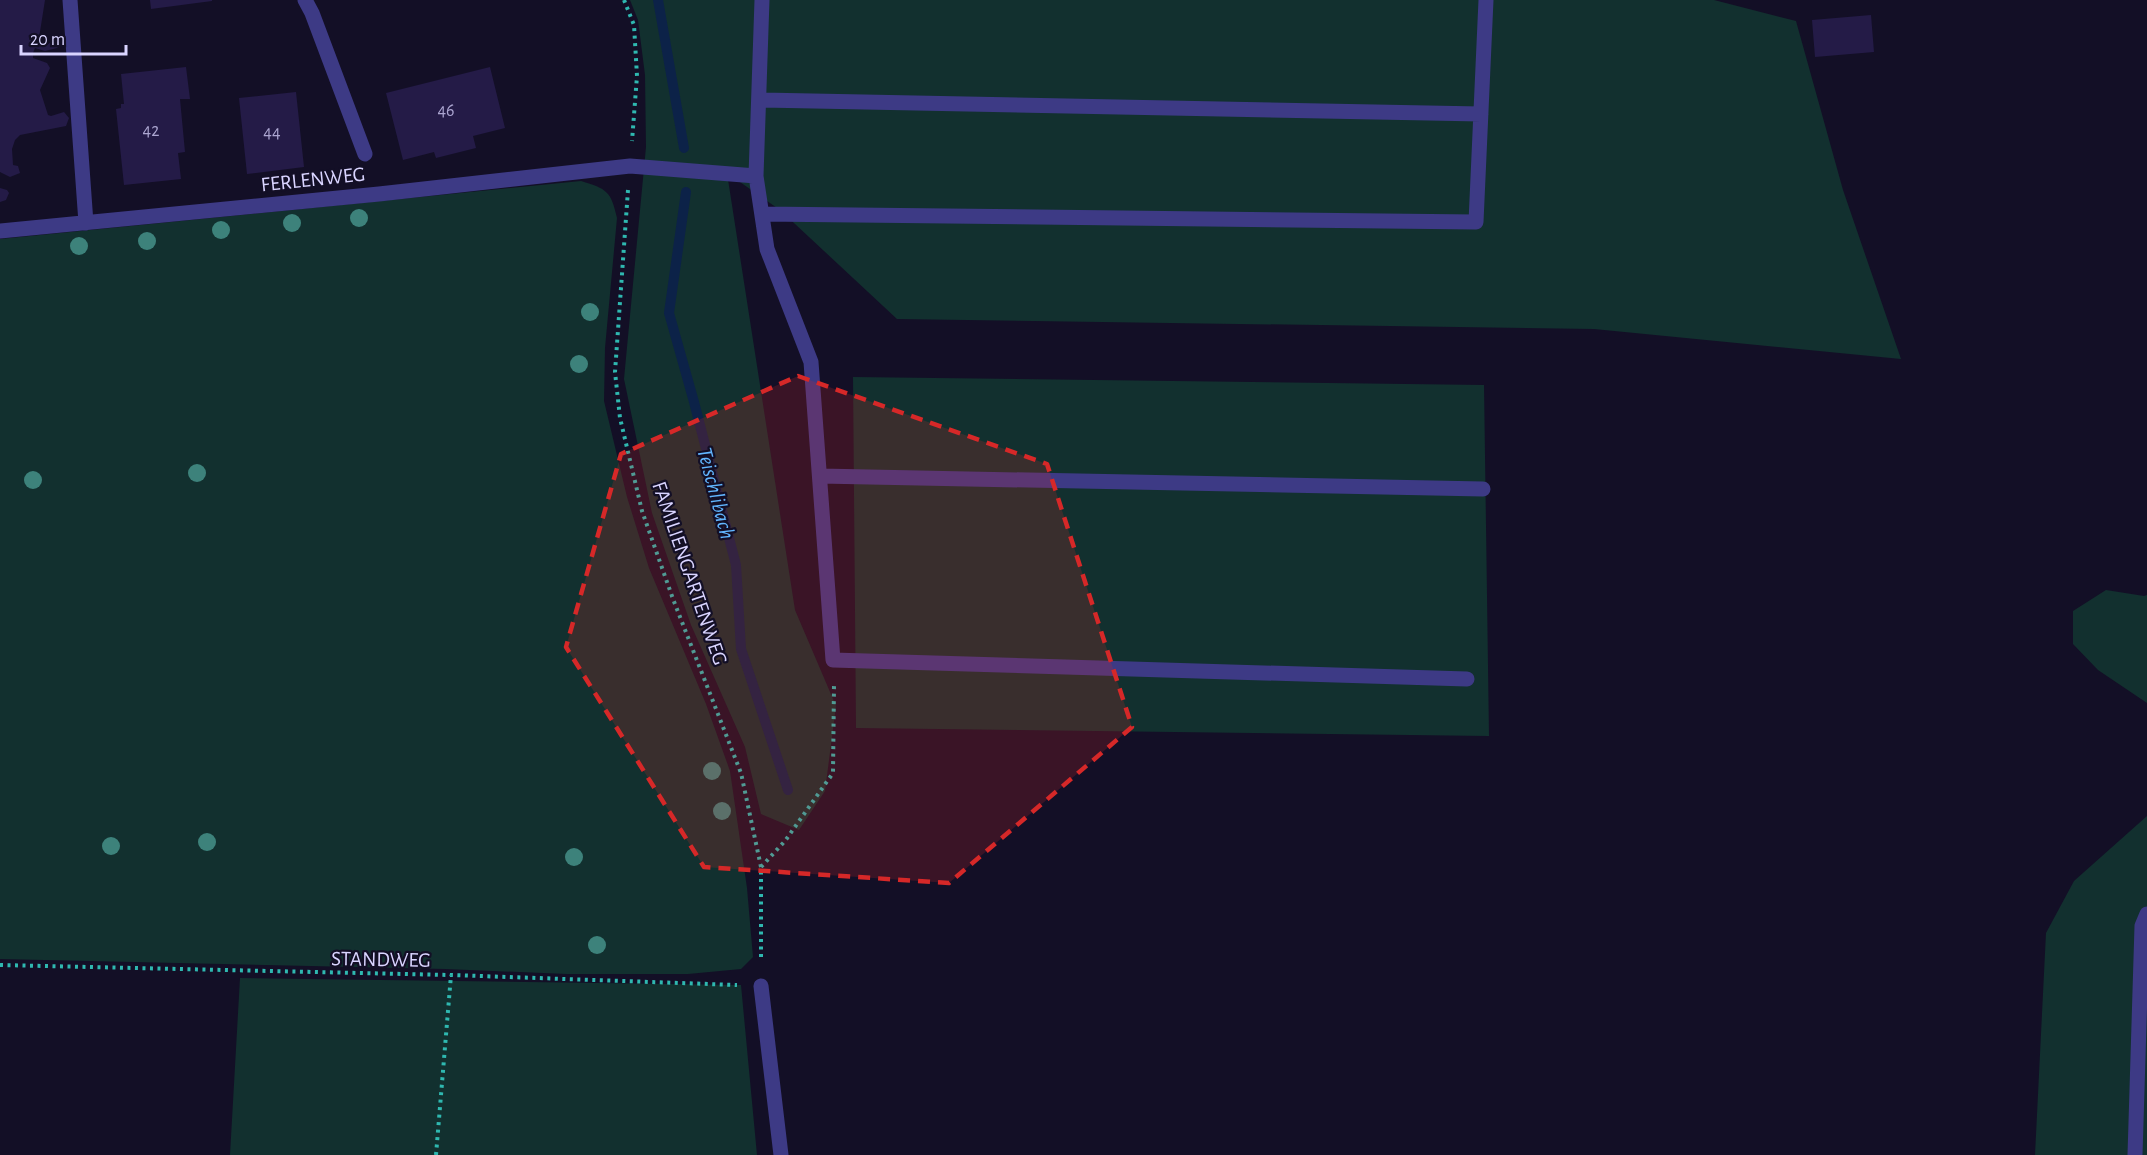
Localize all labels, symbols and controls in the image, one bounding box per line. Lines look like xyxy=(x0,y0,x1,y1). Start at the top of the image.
scale bar xyxy=(21,18,126,56)
text: 20 m xyxy=(30,31,65,49)
house number: 46 xyxy=(437,102,455,120)
house number: 42 xyxy=(143,122,159,140)
house number: 44 xyxy=(263,124,281,142)
street label: FERLENWEG xyxy=(260,164,366,195)
water label: Teischlibach xyxy=(693,445,739,541)
street label: FAMILIENGARTENWEG xyxy=(648,479,731,668)
street label: STANDWEG xyxy=(331,948,431,971)

